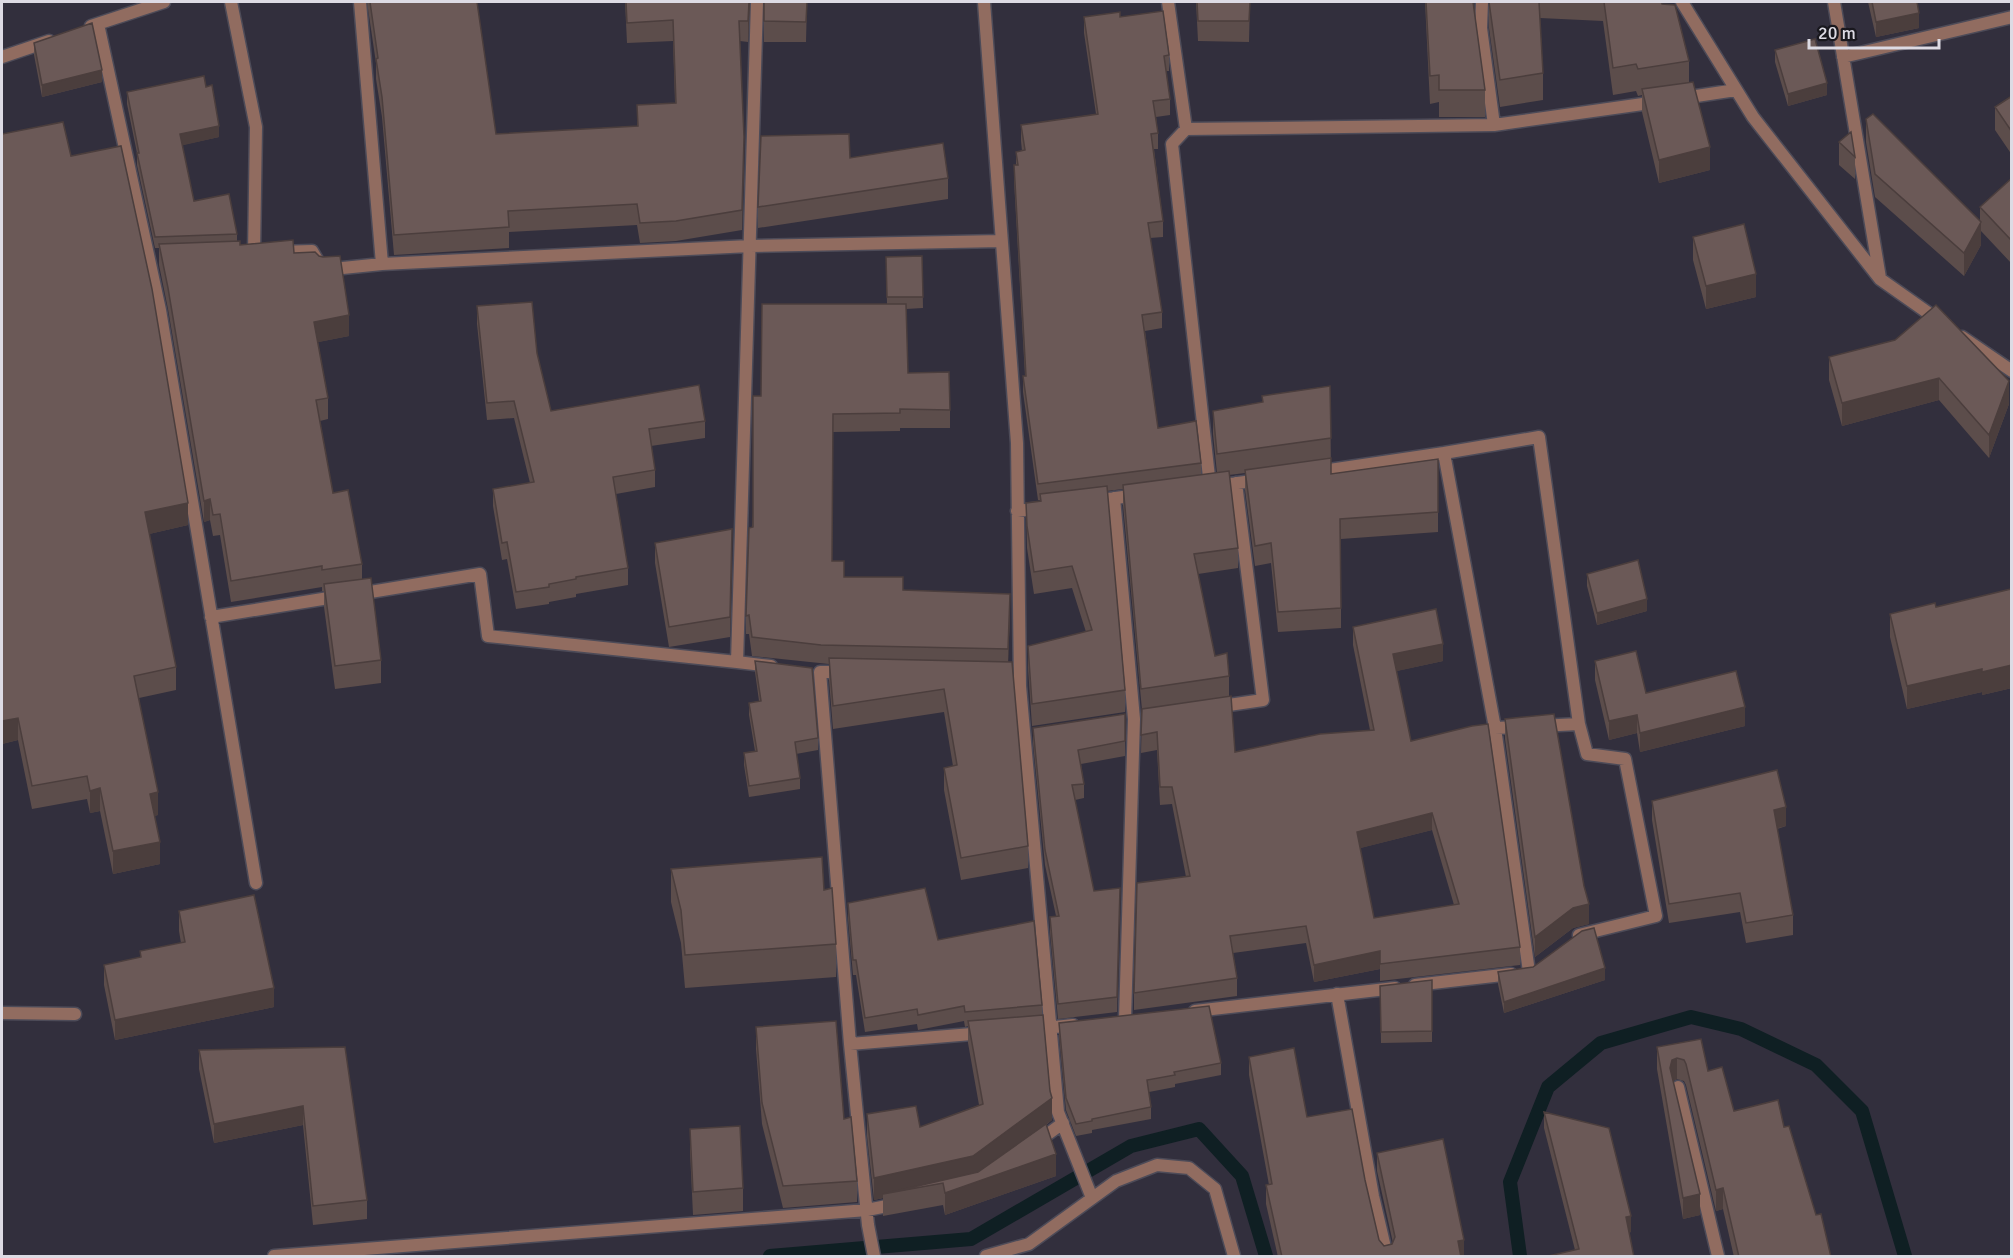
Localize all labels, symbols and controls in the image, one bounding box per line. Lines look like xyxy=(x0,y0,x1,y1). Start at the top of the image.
scale bar xyxy=(1809,12,1940,50)
text: 20 m xyxy=(1818,22,1856,44)

